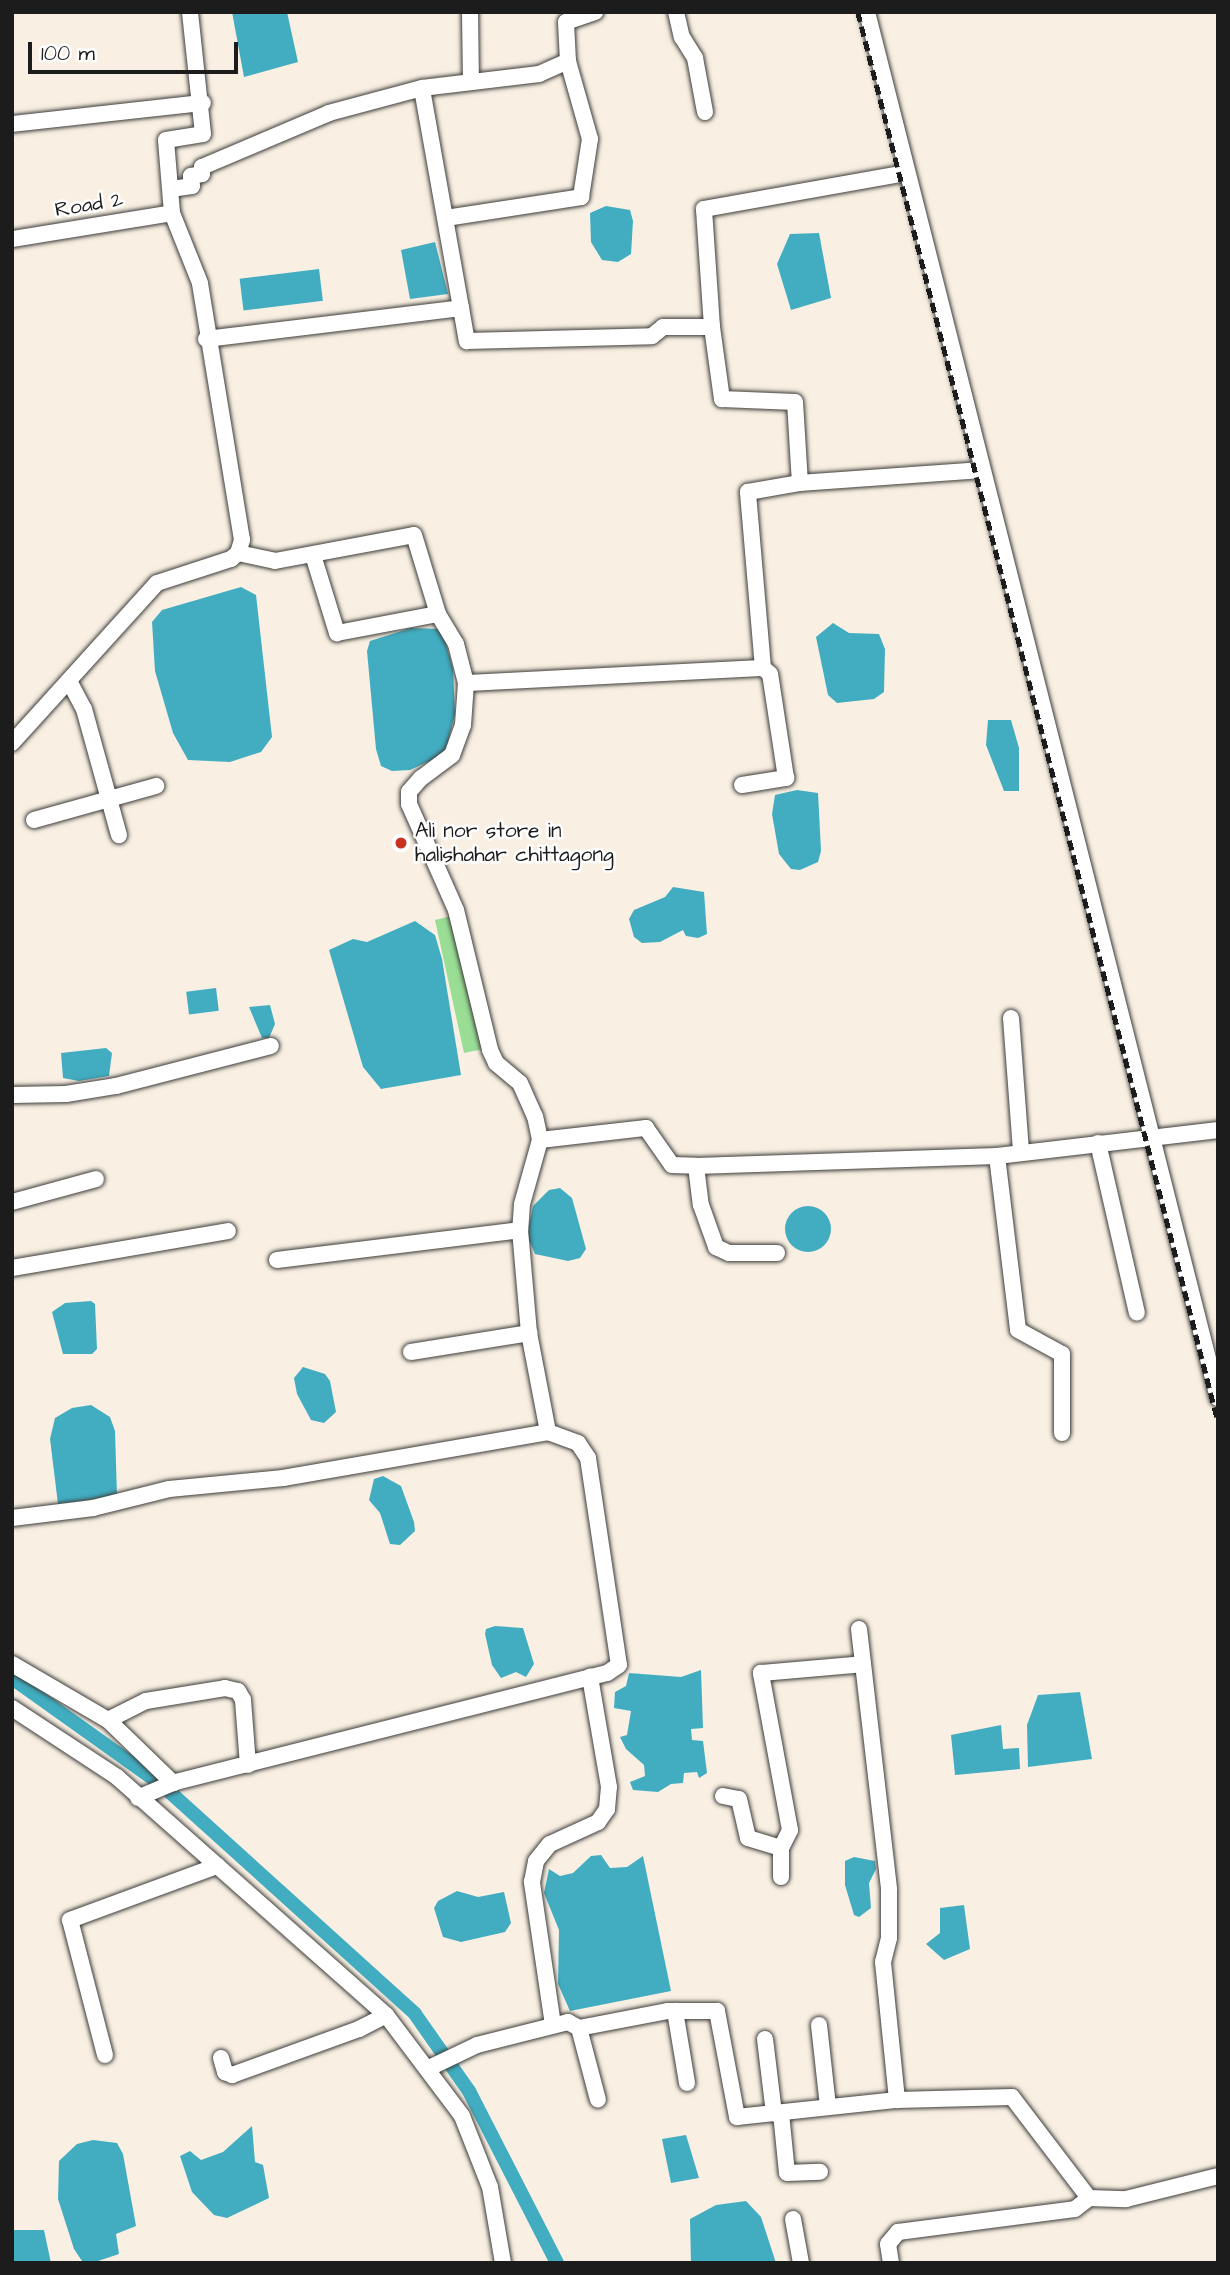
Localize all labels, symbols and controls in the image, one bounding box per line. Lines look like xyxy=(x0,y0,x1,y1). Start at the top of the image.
scale bar xyxy=(32,28,242,72)
text: 100 m xyxy=(41,39,95,68)
street label: Road 2 xyxy=(53,187,125,223)
place label: Ali nor store in halishahar chittagong xyxy=(415,818,614,868)
marker: Ali nor store in halishahar chittagong xyxy=(393,835,409,851)

